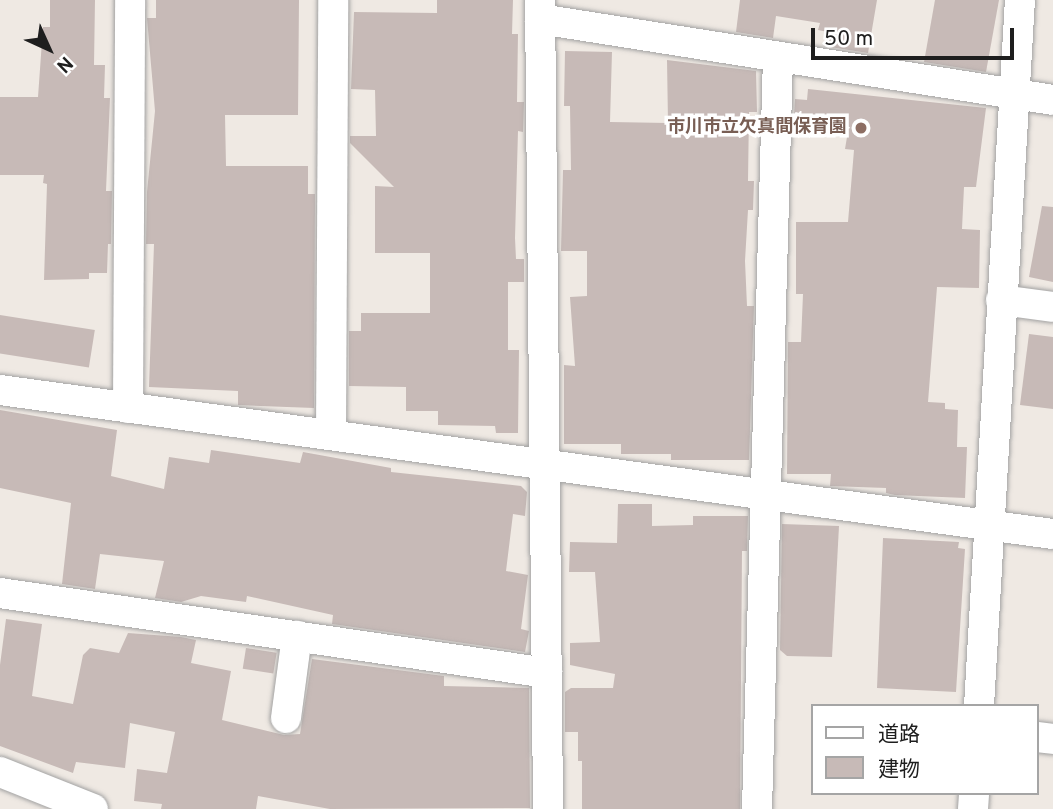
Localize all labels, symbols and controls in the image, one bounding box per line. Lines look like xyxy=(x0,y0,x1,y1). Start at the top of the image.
north arrow xyxy=(14,14,84,84)
scale bar xyxy=(815,14,1018,58)
text: 50 m xyxy=(824,26,873,53)
text: N xyxy=(51,51,77,77)
place label: 市川市立欠真間保育園 xyxy=(667,117,847,139)
marker: 市川市立欠真間保育園 xyxy=(853,120,869,136)
legend xyxy=(811,704,1039,795)
text: 道路 xyxy=(878,722,920,749)
text: 建物 xyxy=(878,757,920,784)

